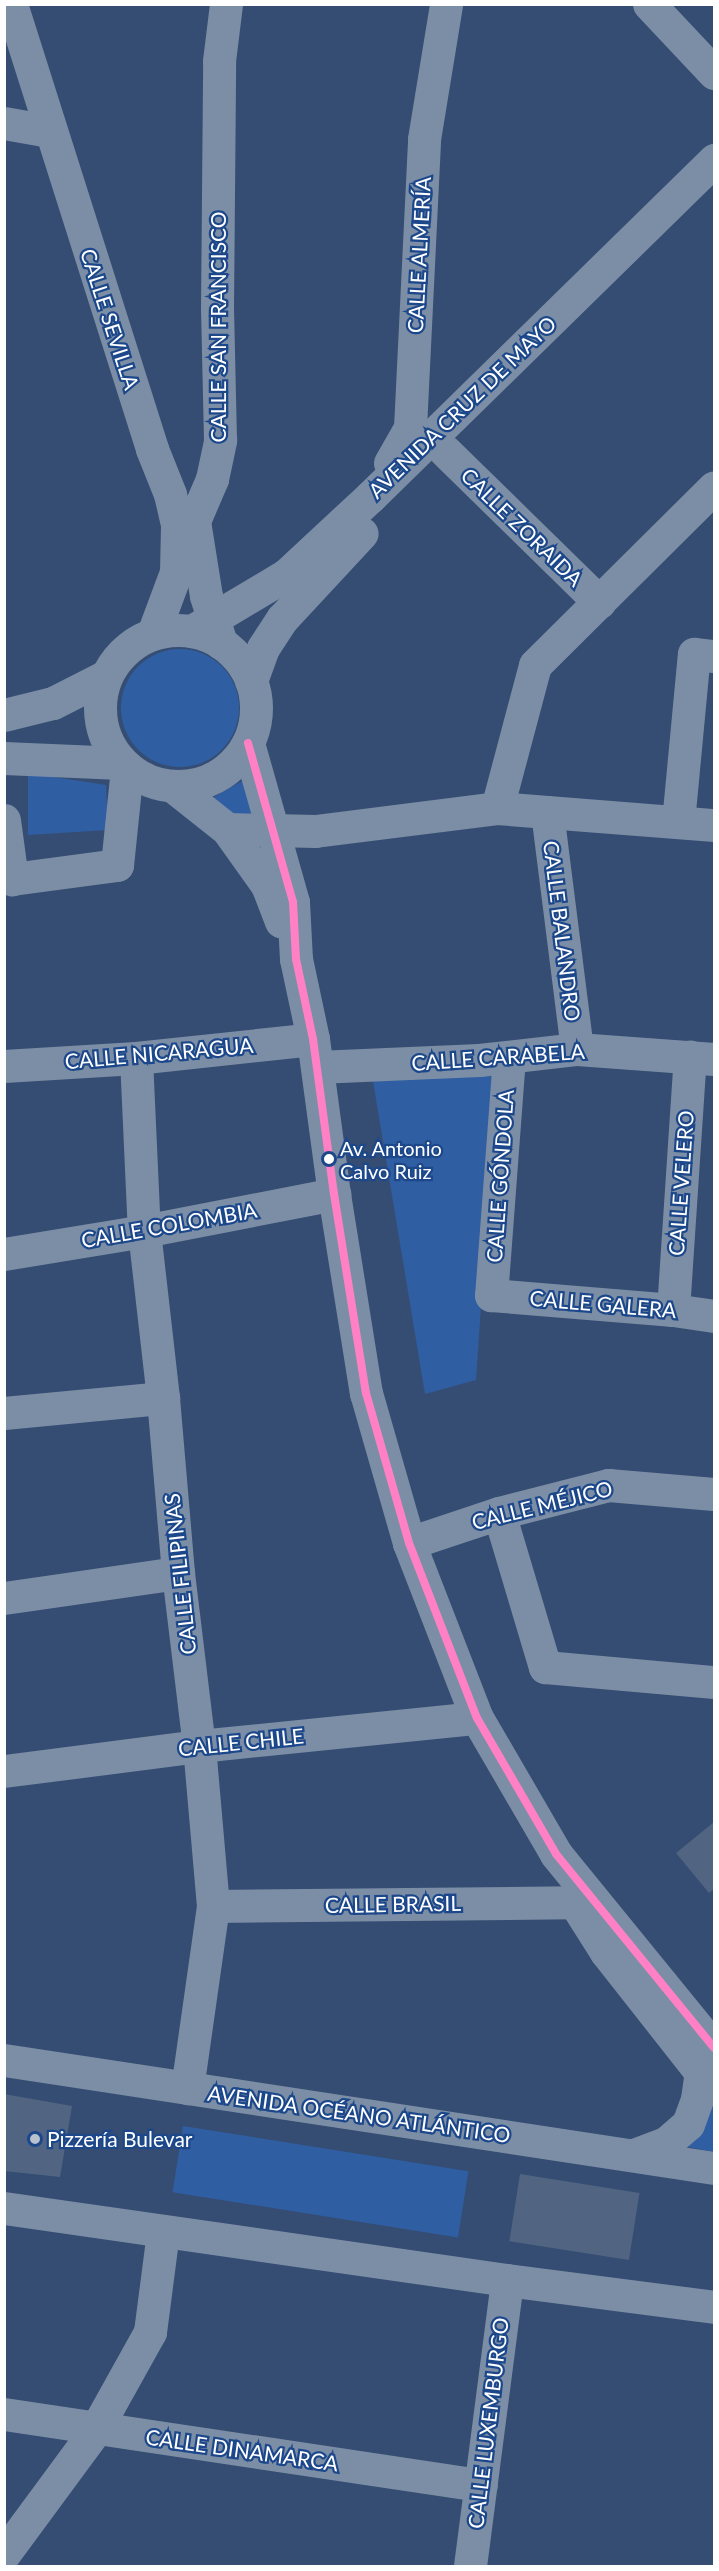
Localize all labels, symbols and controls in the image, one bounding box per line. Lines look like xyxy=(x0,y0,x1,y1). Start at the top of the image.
street label: CALLE ALMERÍA xyxy=(402,176,436,334)
street label: CALLE SAN FRANCISCO xyxy=(205,211,231,443)
street label: CALLE SEVILLA xyxy=(75,245,145,393)
street label: AVENIDA CRUZ DE MAYO xyxy=(363,310,561,504)
street label: CALLE ZORAIDA xyxy=(456,463,588,591)
street label: CALLE BALANDRO xyxy=(538,839,586,1023)
street label: CALLE NICARAGUA xyxy=(64,1032,254,1074)
street label: CALLE CARABELA xyxy=(411,1038,585,1076)
street label: CALLE GÓNDOLA xyxy=(481,1089,519,1263)
street label: CALLE VELERO xyxy=(663,1109,699,1257)
place label: Av. Antonio Calvo Ruiz xyxy=(340,1136,443,1183)
marker: Av. Antonio Calvo Ruiz xyxy=(323,1153,335,1165)
street label: CALLE COLOMBIA xyxy=(79,1197,259,1253)
street label: CALLE GALERA xyxy=(529,1285,677,1323)
street label: CALLE MÉJICO xyxy=(469,1475,615,1535)
street label: CALLE FILIPINAS xyxy=(159,1492,201,1656)
street label: CALLE CHILE xyxy=(177,1723,305,1761)
street label: CALLE BRASIL xyxy=(325,1890,461,1918)
street label: AVENIDA OCÉANO ATLÁNTICO xyxy=(205,2080,513,2148)
place label: Pizzería Bulevar xyxy=(47,2126,193,2152)
marker: Pizzería Bulevar xyxy=(28,2132,42,2146)
street label: CALLE LUXEMBURGO xyxy=(463,2316,513,2530)
street label: CALLE DINAMARCA xyxy=(144,2424,340,2476)

